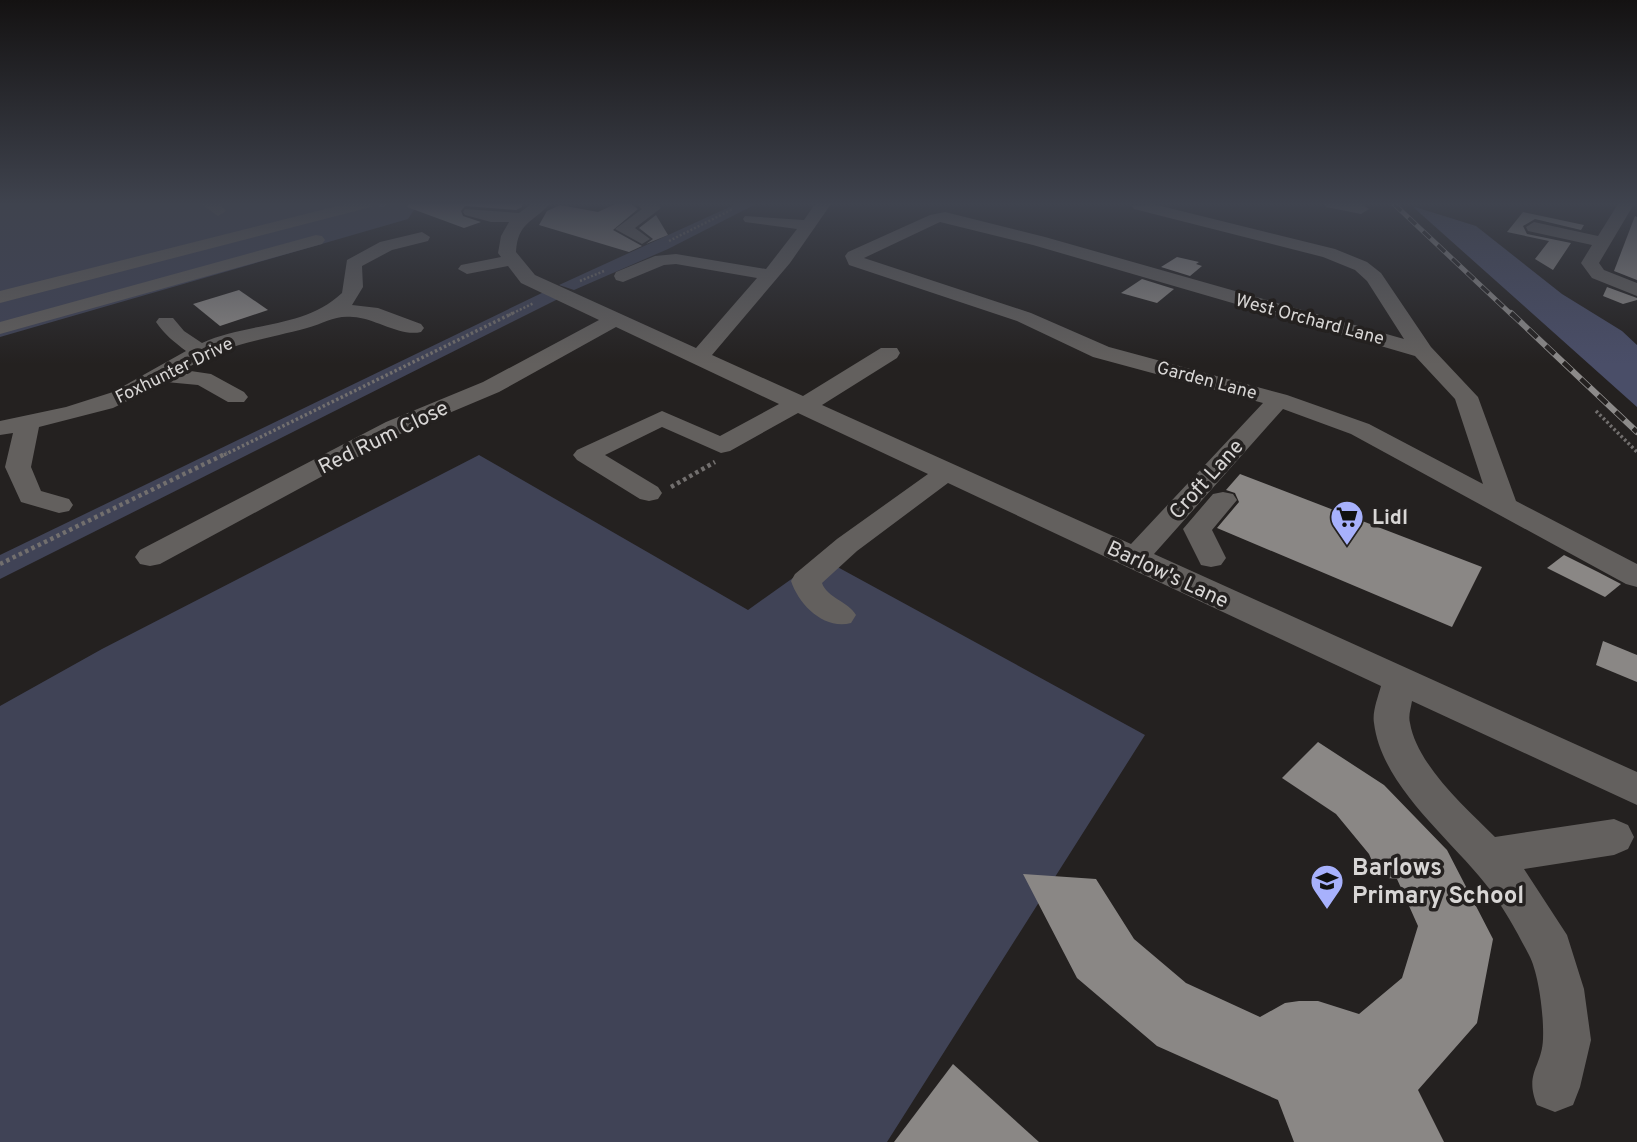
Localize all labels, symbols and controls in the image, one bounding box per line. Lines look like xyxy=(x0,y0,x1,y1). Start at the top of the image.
street label: West Orchard Lane xyxy=(1233,290,1386,351)
street label: Foxhunter Drive xyxy=(112,333,237,410)
street label: Garden Lane xyxy=(1154,357,1259,406)
street label: Red Rum Close xyxy=(314,395,453,482)
street label: Croft Lane xyxy=(1164,434,1250,526)
supermarket icon: Lidl xyxy=(1328,498,1366,547)
place label: Lidl xyxy=(1372,505,1408,532)
street label: Barlow's Lane xyxy=(1102,535,1233,615)
place label: Barlows Primary School xyxy=(1352,854,1524,912)
school or university icon: Barlows Primary School xyxy=(1308,862,1346,911)

